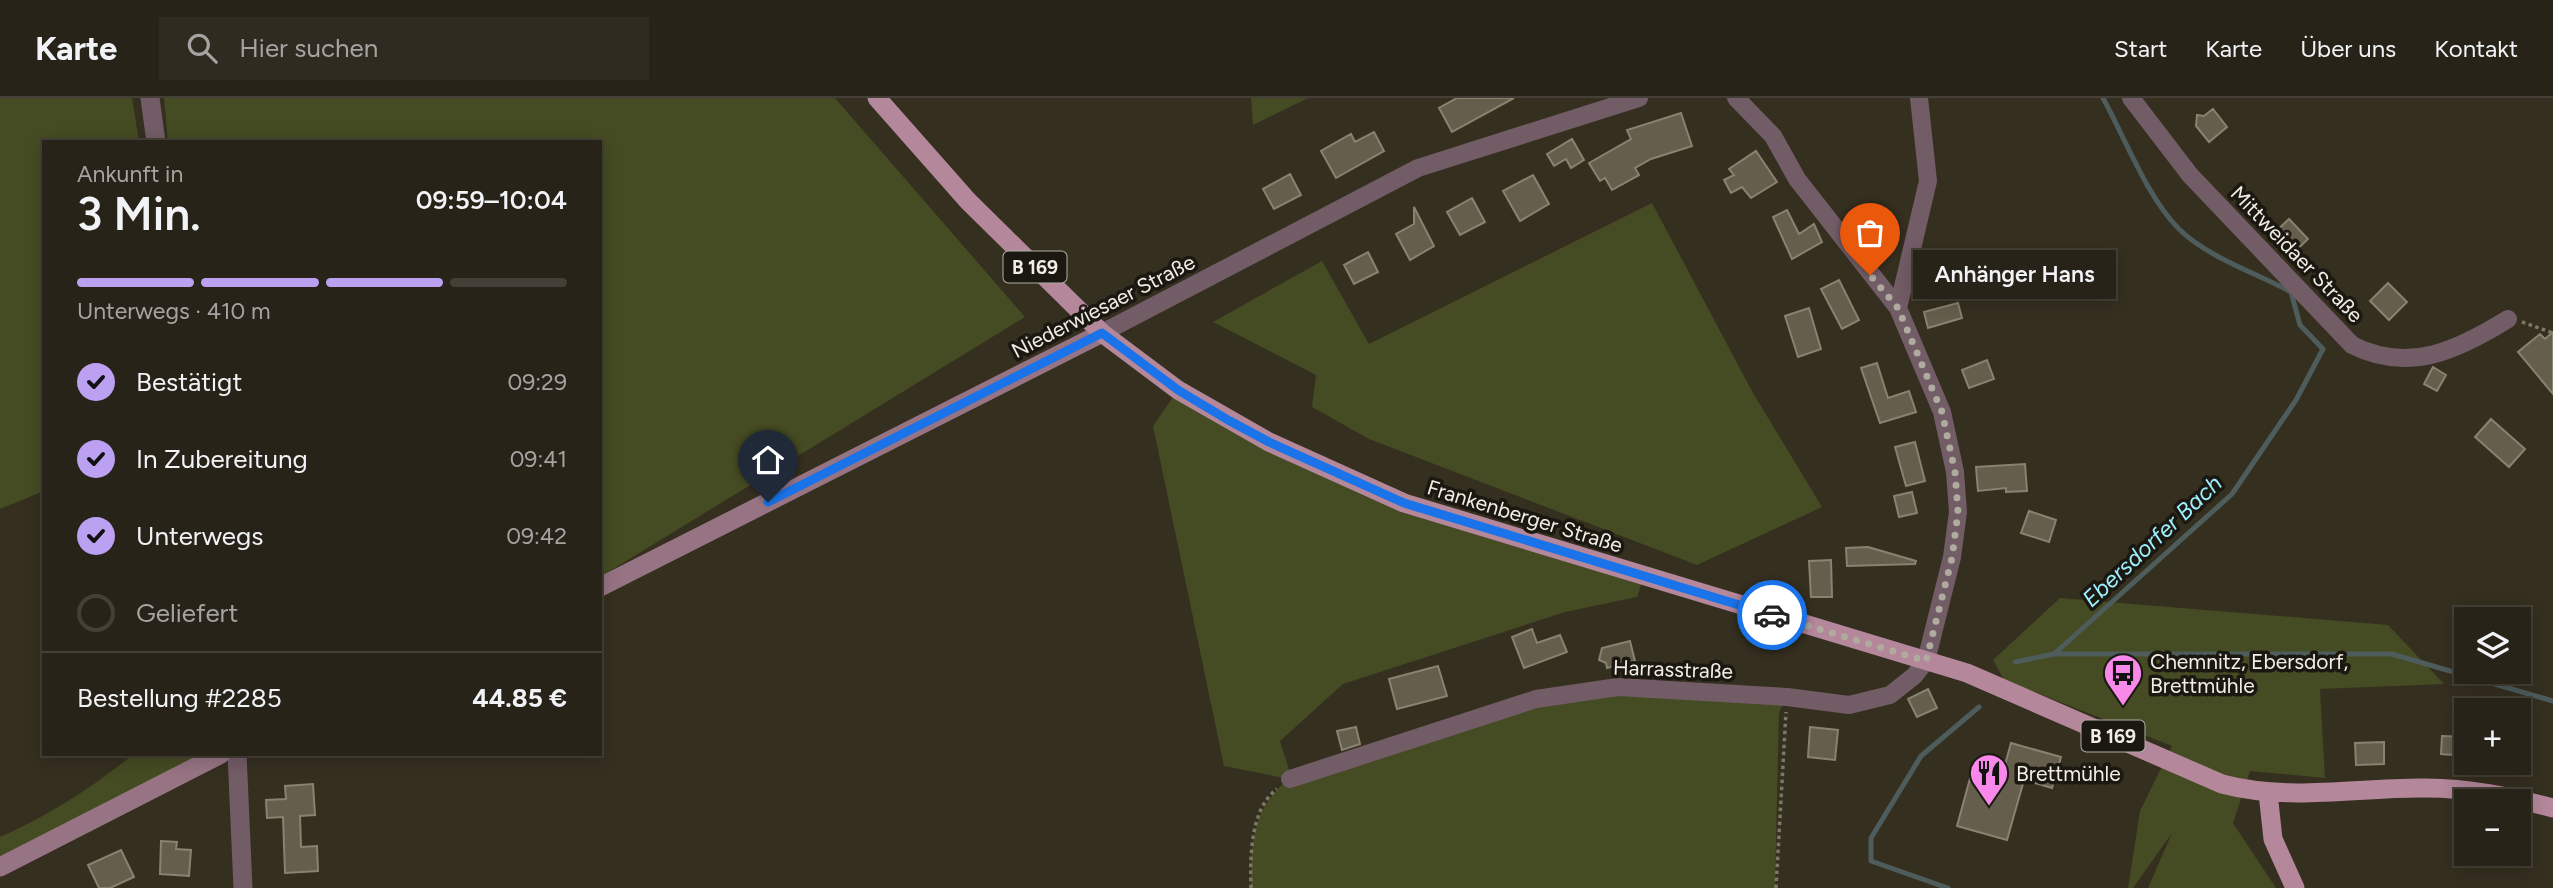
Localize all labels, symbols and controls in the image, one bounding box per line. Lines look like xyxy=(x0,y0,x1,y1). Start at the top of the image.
search box xyxy=(159,17,649,80)
text: Karte xyxy=(35,29,117,68)
icon: search xyxy=(183,29,221,67)
text: Hier suchen xyxy=(239,32,378,64)
text: Start xyxy=(2114,34,2167,63)
text: Karte xyxy=(2205,34,2262,63)
text: Über uns xyxy=(2300,34,2396,63)
text: Kontakt xyxy=(2434,34,2518,63)
text: Ankunft in xyxy=(77,160,183,188)
street label: Mittweidaer Straße xyxy=(2226,181,2368,327)
text: 09:59–10:04 xyxy=(416,184,567,216)
text: 3 Min. xyxy=(77,186,201,242)
pin xyxy=(1840,203,1900,275)
icon: bag xyxy=(1851,214,1889,252)
street label: Niederwiesaer Straße xyxy=(1007,249,1199,363)
callout: Anhänger Hans xyxy=(1912,250,2115,300)
road number: B 169 xyxy=(1004,252,1066,282)
text: Anhänger Hans xyxy=(1934,260,2095,288)
text: Unterwegs · 410 m xyxy=(77,297,271,325)
icon: check xyxy=(77,363,115,401)
text: Bestätigt xyxy=(136,366,242,398)
text: 09:29 xyxy=(508,368,567,396)
pin xyxy=(738,430,798,502)
icon: check xyxy=(77,440,115,478)
icon: home xyxy=(749,441,787,479)
text: In Zubereitung xyxy=(136,443,308,475)
text: 09:41 xyxy=(510,445,567,473)
water label: Ebersdorfer Bach xyxy=(2076,469,2228,613)
street label: Frankenberger Straße xyxy=(1424,474,1626,558)
icon: check xyxy=(77,517,115,555)
text: Unterwegs xyxy=(136,520,263,552)
text: 09:42 xyxy=(506,522,567,550)
courier xyxy=(1737,580,1807,650)
icon: car xyxy=(1753,596,1791,634)
text: Geliefert xyxy=(136,597,238,629)
map controls xyxy=(2454,607,2531,866)
button: layers xyxy=(2454,607,2531,684)
place label: Chemnitz, Ebersdorf, Brettmühle xyxy=(2150,649,2348,698)
bus stop icon: Chemnitz, Ebersdorf, Brettmühle xyxy=(2102,652,2144,707)
street label: Harrasstraße xyxy=(1613,654,1733,684)
text: Bestellung #2285 xyxy=(77,682,282,714)
text: 44.85 € xyxy=(472,682,567,714)
button: + xyxy=(2454,698,2531,775)
road number: B 169 xyxy=(2082,720,2144,751)
restaurant icon: Brettmühle xyxy=(1968,752,2010,807)
place label: Brettmühle xyxy=(2016,761,2121,786)
button: − xyxy=(2454,789,2531,866)

